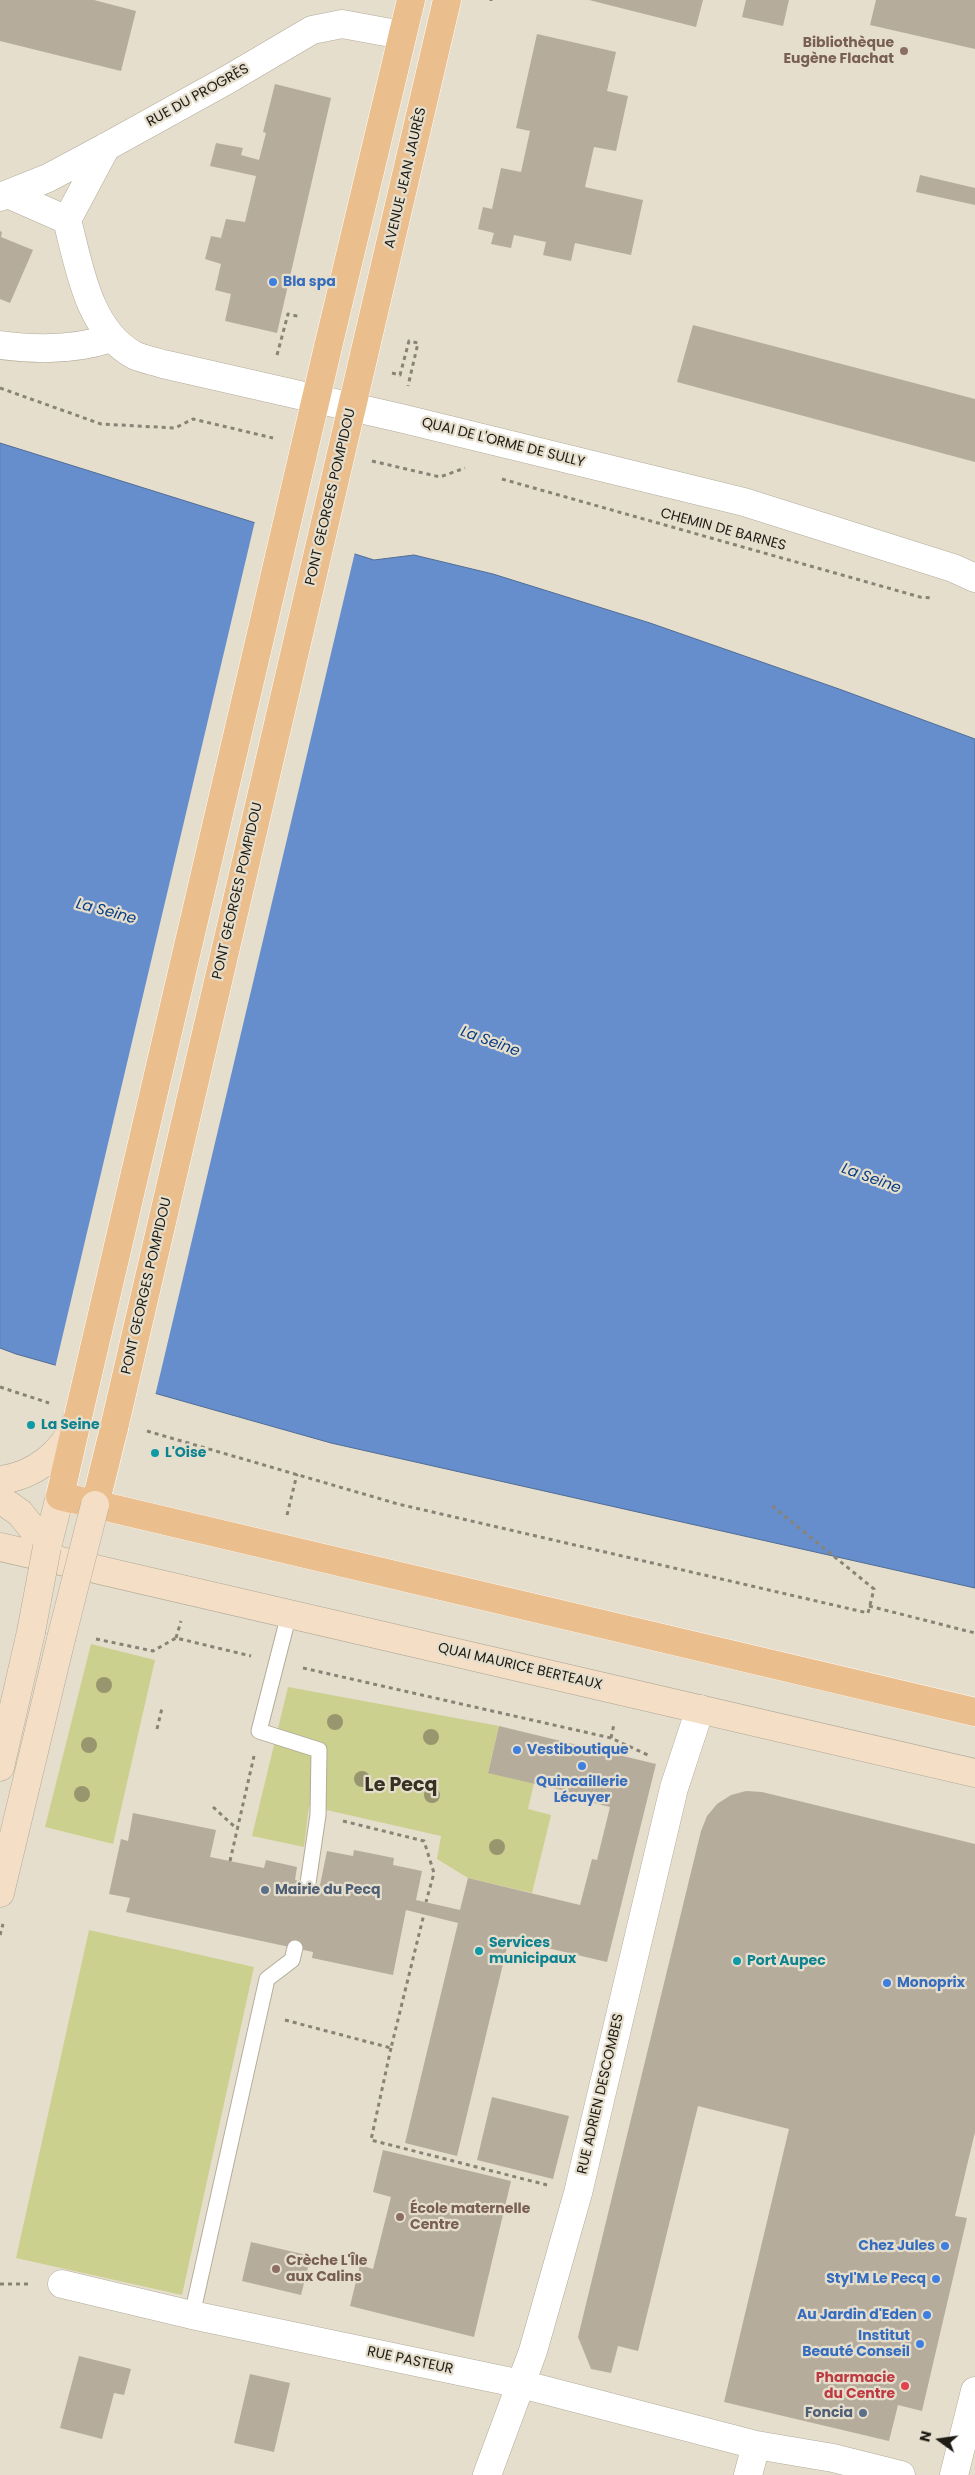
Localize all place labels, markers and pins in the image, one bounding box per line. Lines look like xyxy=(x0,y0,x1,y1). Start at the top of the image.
place label: Bibliothèque Eugène Flachat xyxy=(783,35,894,68)
marker: Bibliothèque Eugène Flachat xyxy=(898,45,910,57)
place label: Bla spa xyxy=(283,274,336,290)
marker: Bla spa xyxy=(267,276,279,288)
place label: La Seine xyxy=(41,1417,100,1433)
marker: La Seine xyxy=(25,1419,37,1431)
place label: L'Oise xyxy=(165,1445,206,1461)
marker: L'Oise xyxy=(149,1447,161,1459)
place label: Vestiboutique xyxy=(527,1742,629,1758)
marker: Vestiboutique xyxy=(511,1744,523,1756)
marker: Quincaillerie Lécuyer xyxy=(576,1760,588,1772)
place label: Quincaillerie Lécuyer xyxy=(536,1774,628,1806)
place label: Mairie du Pecq xyxy=(275,1882,380,1898)
marker: Mairie du Pecq xyxy=(259,1884,271,1896)
place label: Services municipaux xyxy=(489,1935,576,1968)
marker: Services municipaux xyxy=(473,1945,485,1957)
place label: Port Aupec xyxy=(747,1953,826,1969)
marker: Port Aupec xyxy=(731,1955,743,1967)
place label: Monoprix xyxy=(897,1975,965,1991)
marker: Monoprix xyxy=(881,1977,893,1989)
place label: École maternelle Centre xyxy=(410,2201,530,2234)
marker: École maternelle Centre xyxy=(394,2211,406,2223)
place label: Chez Jules xyxy=(858,2238,935,2254)
marker: Chez Jules xyxy=(939,2240,951,2252)
place label: Crèche L'Île aux Calins xyxy=(286,2253,367,2286)
marker: Crèche L'Île aux Calins xyxy=(270,2263,282,2275)
place label: Styl'M Le Pecq xyxy=(826,2271,926,2287)
marker: Styl'M Le Pecq xyxy=(930,2273,942,2285)
place label: Au Jardin d'Eden xyxy=(797,2307,917,2323)
marker: Au Jardin d'Eden xyxy=(921,2309,933,2321)
place label: Institut Beauté Conseil xyxy=(802,2328,910,2360)
marker: Institut Beauté Conseil xyxy=(914,2338,926,2350)
place label: Pharmacie du Centre xyxy=(816,2370,895,2402)
marker: Pharmacie du Centre xyxy=(899,2380,911,2392)
place label: Foncia xyxy=(805,2405,853,2421)
marker: Foncia xyxy=(857,2407,869,2419)

